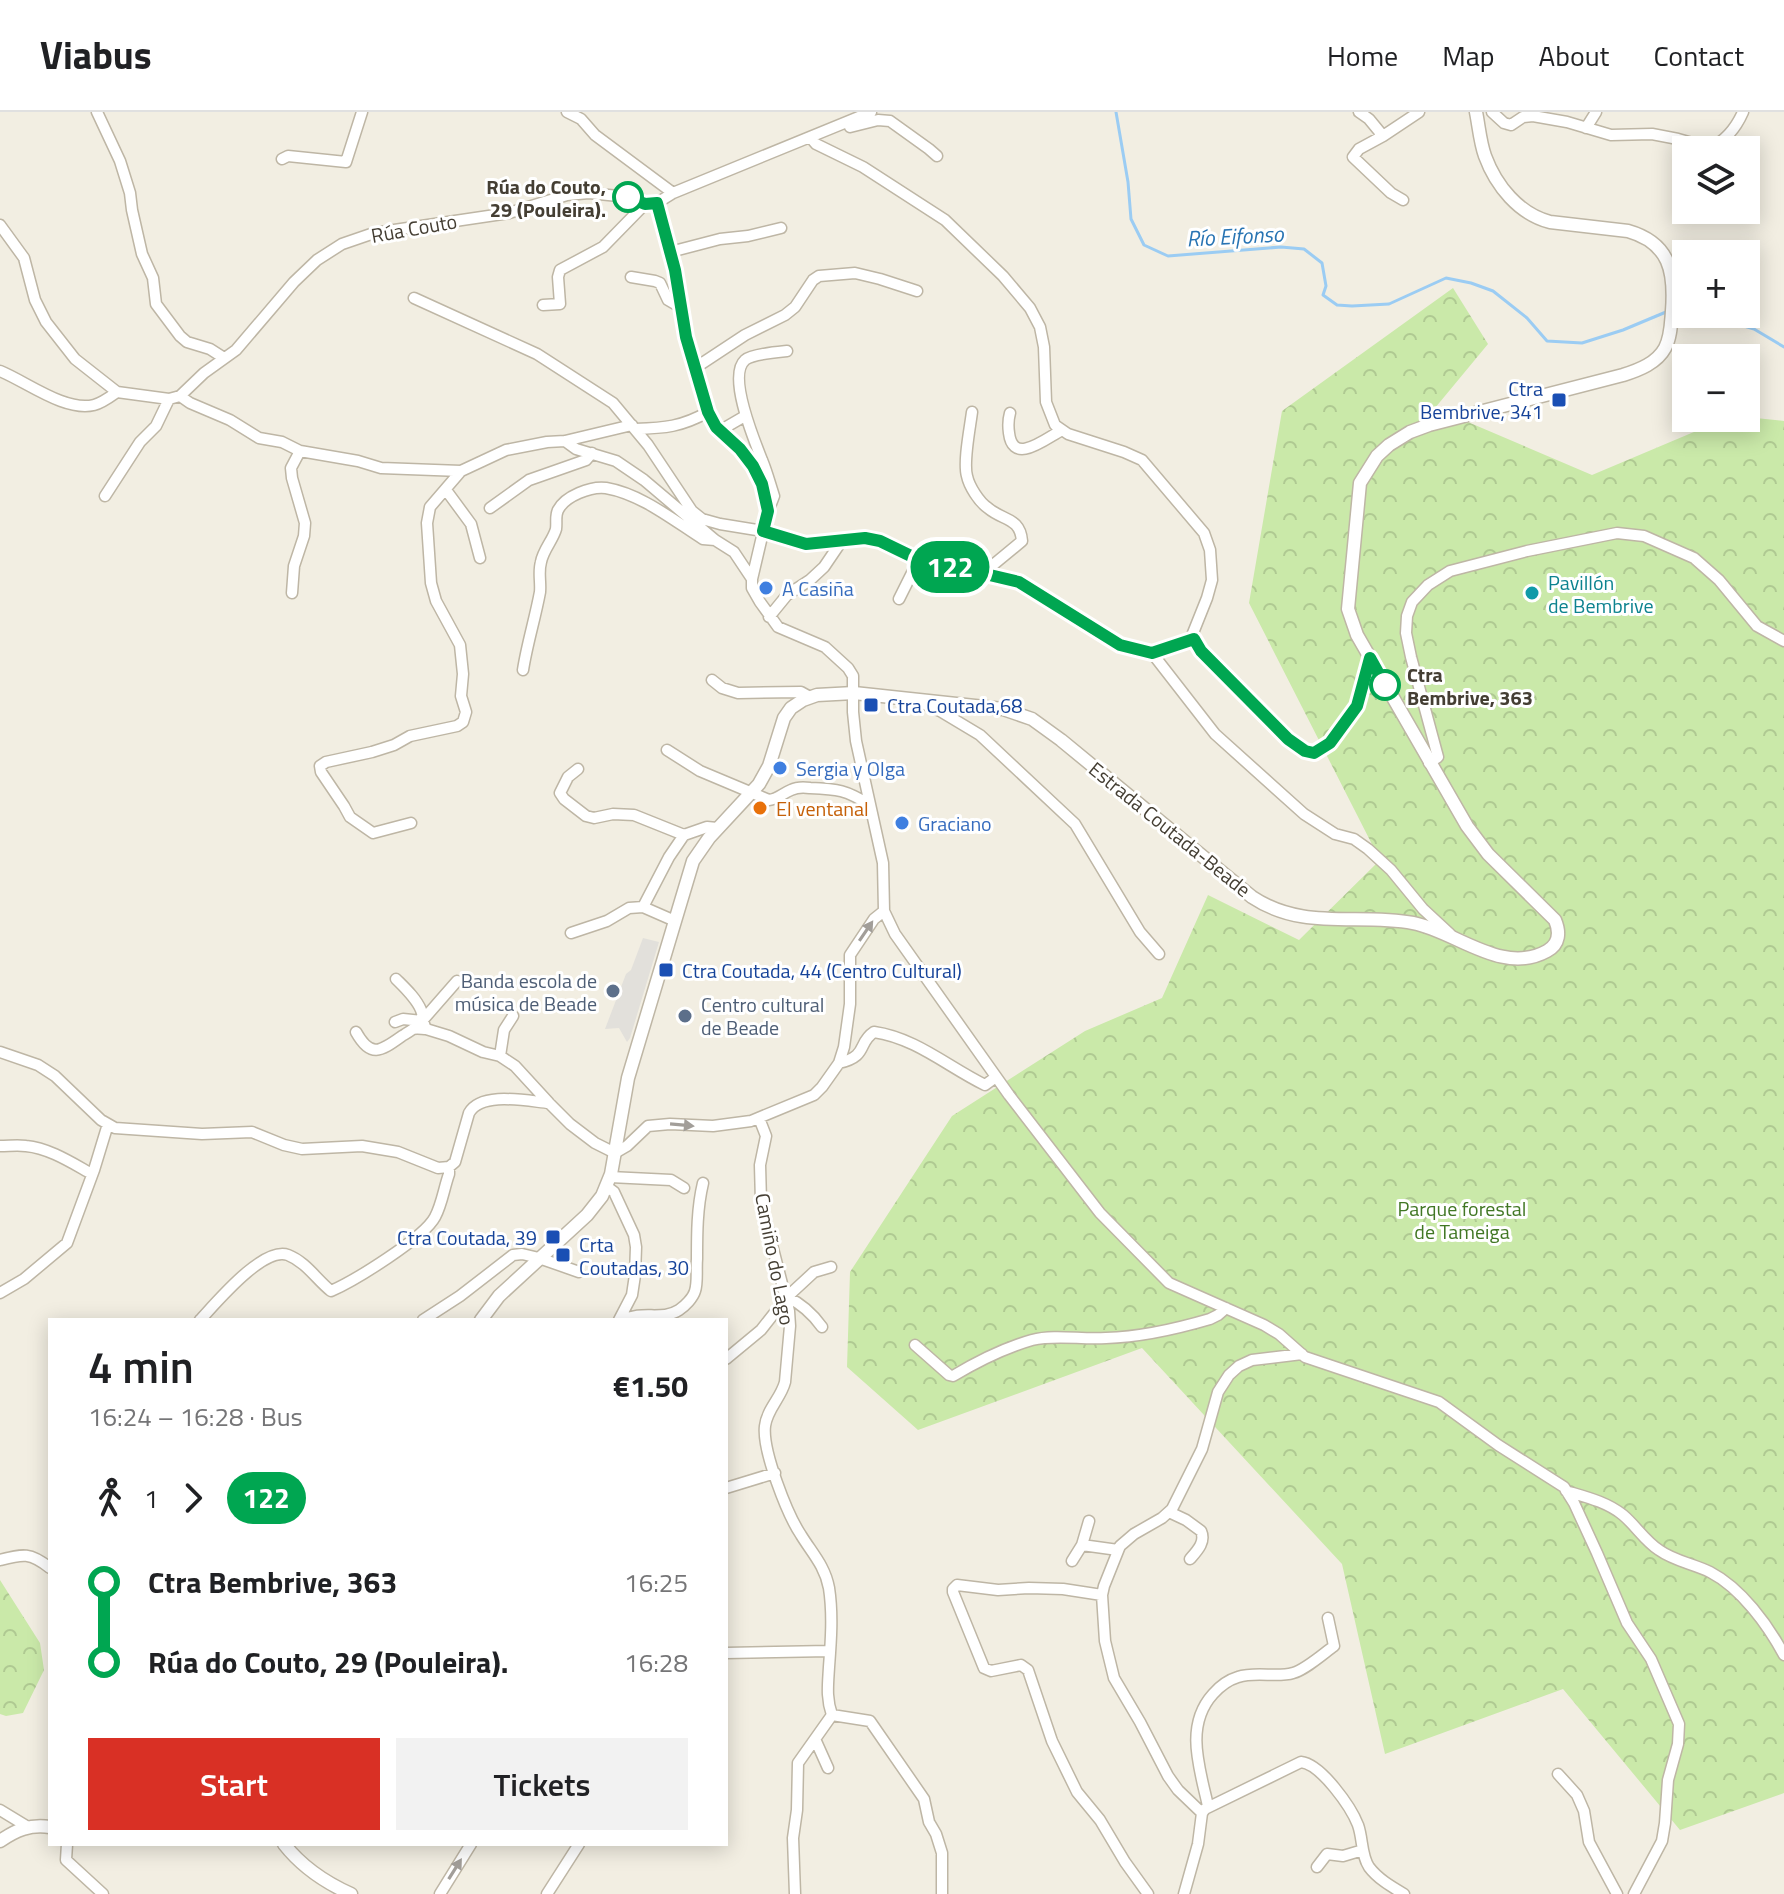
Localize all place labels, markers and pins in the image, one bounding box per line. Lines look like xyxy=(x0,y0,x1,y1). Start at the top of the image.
place label: Rúa do Couto, 29 (Pouleira). xyxy=(486,171,606,225)
marker: Rúa do Couto, 29 (Pouleira). xyxy=(613,182,643,212)
place label: Ctra Bembrive, 341 xyxy=(1420,373,1543,427)
marker: Ctra Bembrive, 341 xyxy=(1550,391,1568,409)
place label: Pavillón de Bembrive xyxy=(1548,567,1654,621)
place label: A Casiña xyxy=(782,573,854,604)
marker: A Casiña xyxy=(757,579,775,597)
marker: Pavillón de Bembrive xyxy=(1523,584,1541,602)
place label: Ctra Bembrive, 363 xyxy=(1407,659,1533,713)
marker: Ctra Bembrive, 363 xyxy=(1370,670,1400,700)
place label: Ctra Coutada,68 xyxy=(887,690,1023,721)
marker: Ctra Coutada,68 xyxy=(862,696,880,714)
place label: Sergia y Olga xyxy=(796,753,905,784)
marker: Sergia y Olga xyxy=(771,759,789,777)
place label: El ventanal xyxy=(776,793,869,824)
marker: El ventanal xyxy=(751,799,769,817)
place label: Graciano xyxy=(918,808,992,839)
marker: Graciano xyxy=(893,814,911,832)
place label: Ctra Coutada, 44 (Centro Cultural) xyxy=(682,955,962,986)
marker: Ctra Coutada, 44 (Centro Cultural) xyxy=(657,961,675,979)
place label: Banda escola de música de Beade xyxy=(455,965,597,1019)
marker: Banda escola de música de Beade xyxy=(604,982,622,1000)
place label: Centro cultural de Beade xyxy=(701,989,824,1043)
marker: Centro cultural de Beade xyxy=(676,1007,694,1025)
place label: Ctra Coutada, 39 xyxy=(397,1222,537,1253)
marker: Ctra Coutada, 39 xyxy=(544,1228,562,1246)
place label: Crta Coutadas, 30 xyxy=(579,1229,689,1283)
marker: Crta Coutadas, 30 xyxy=(554,1246,572,1264)

